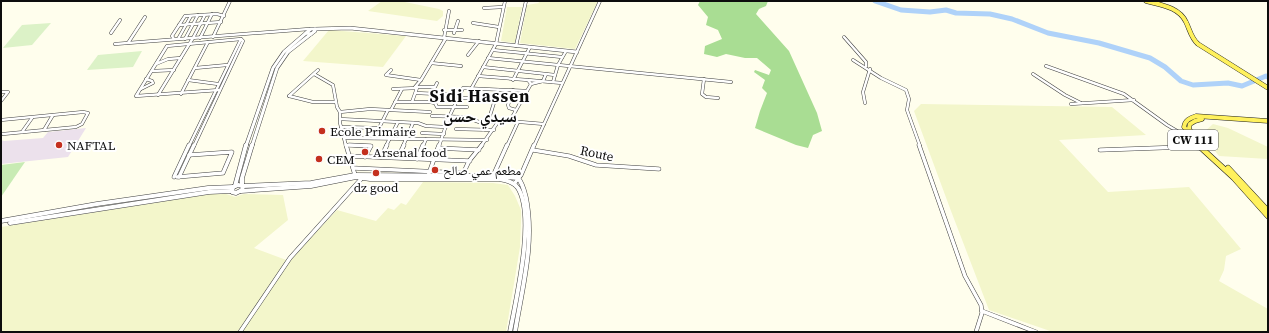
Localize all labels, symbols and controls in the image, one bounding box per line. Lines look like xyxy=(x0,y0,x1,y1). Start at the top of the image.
district label: Sidi Hassen سيدي حسن xyxy=(429,84,531,130)
place label: Ecole Primaire xyxy=(330,123,416,140)
marker: Ecole Primaire xyxy=(317,126,327,136)
road number: CW 111 xyxy=(1168,130,1218,150)
place label: NAFTAL xyxy=(67,137,116,154)
marker: NAFTAL xyxy=(54,140,64,150)
street label: Route xyxy=(579,142,616,165)
place label: Arsenal food xyxy=(373,144,447,161)
marker: Arsenal food xyxy=(360,147,370,157)
place label: CEM xyxy=(327,151,355,168)
marker: CEM xyxy=(314,154,324,164)
place label: مطعم عمي صالح xyxy=(443,162,521,181)
marker: مطعم عمي صالح xyxy=(430,165,440,175)
marker: dz good xyxy=(371,168,381,178)
place label: dz good xyxy=(354,179,399,196)

